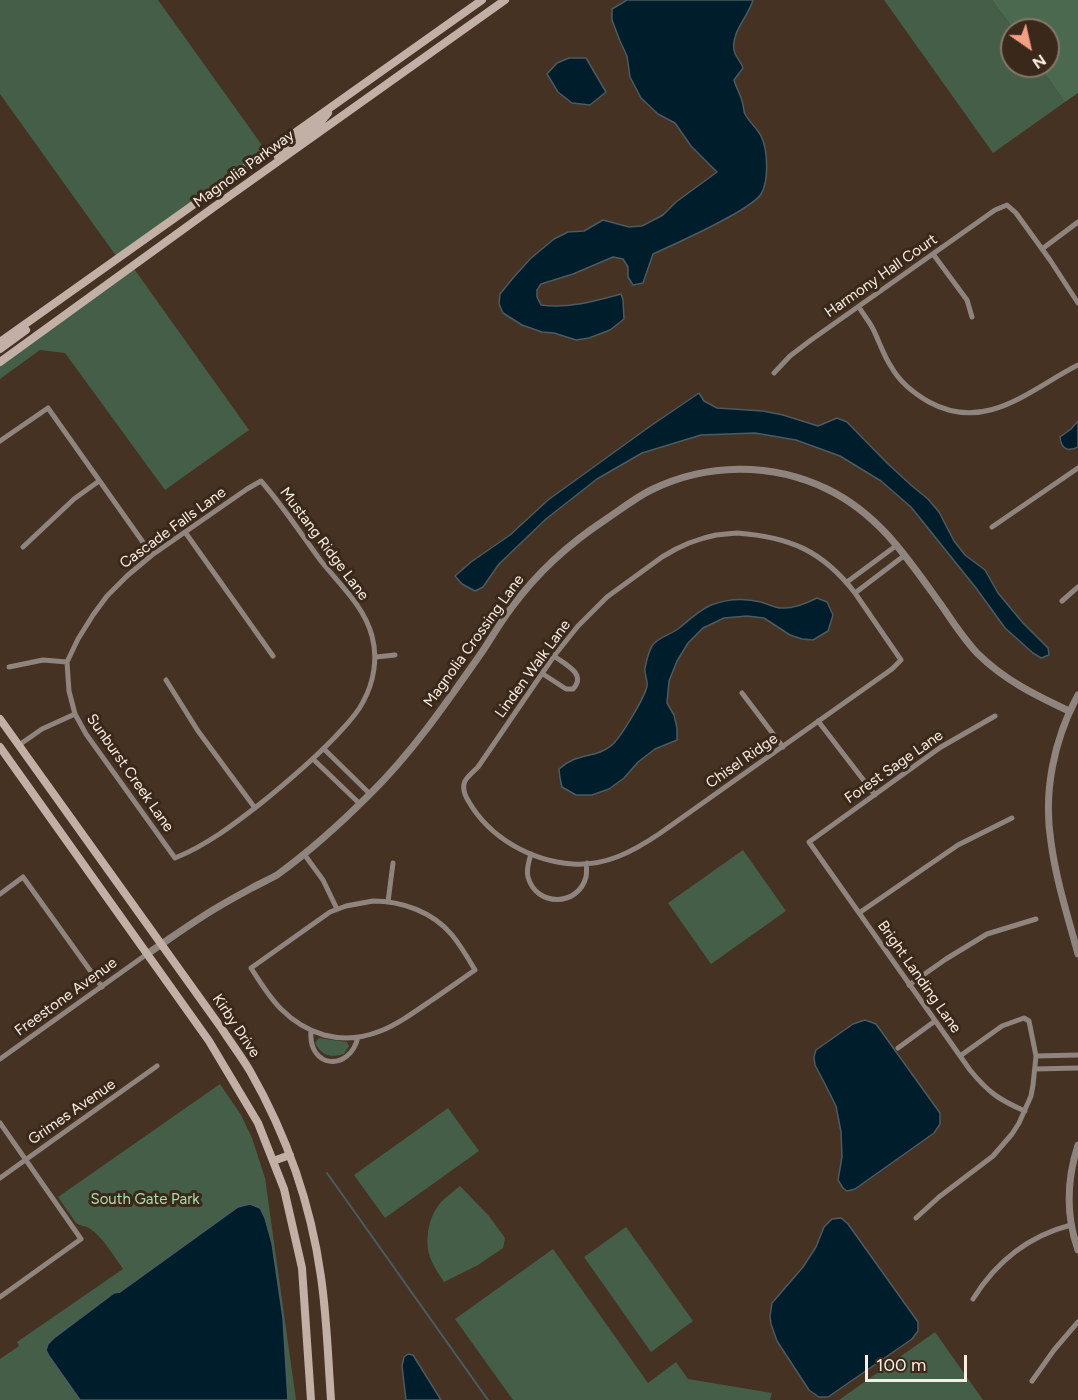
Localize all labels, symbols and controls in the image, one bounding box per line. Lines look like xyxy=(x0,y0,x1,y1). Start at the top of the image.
north arrow xyxy=(1000,18,1060,78)
text: N xyxy=(1029,50,1050,73)
street label: Magnolia Parkway xyxy=(190,126,298,212)
street label: Harmony Hall Court xyxy=(821,230,941,322)
street label: Cascade Falls Lane xyxy=(116,483,230,573)
street label: Mustang Ridge Lane xyxy=(276,484,372,604)
street label: Magnolia Crossing Lane xyxy=(420,571,528,711)
street label: Linden Walk Lane xyxy=(491,617,575,721)
street label: Sunburst Creek Lane xyxy=(83,711,177,835)
street label: Forest Sage Lane xyxy=(841,726,947,808)
street label: Chisel Ridge xyxy=(703,730,781,792)
street label: Bright Landing Lane xyxy=(873,917,965,1037)
street label: Freestone Avenue xyxy=(11,954,121,1040)
street label: Kirby Drive xyxy=(208,991,264,1061)
street label: Grimes Avenue xyxy=(25,1075,119,1149)
park label: South Gate Park xyxy=(90,1191,200,1209)
scale bar xyxy=(868,1343,970,1381)
text: 100 m xyxy=(876,1354,926,1376)

